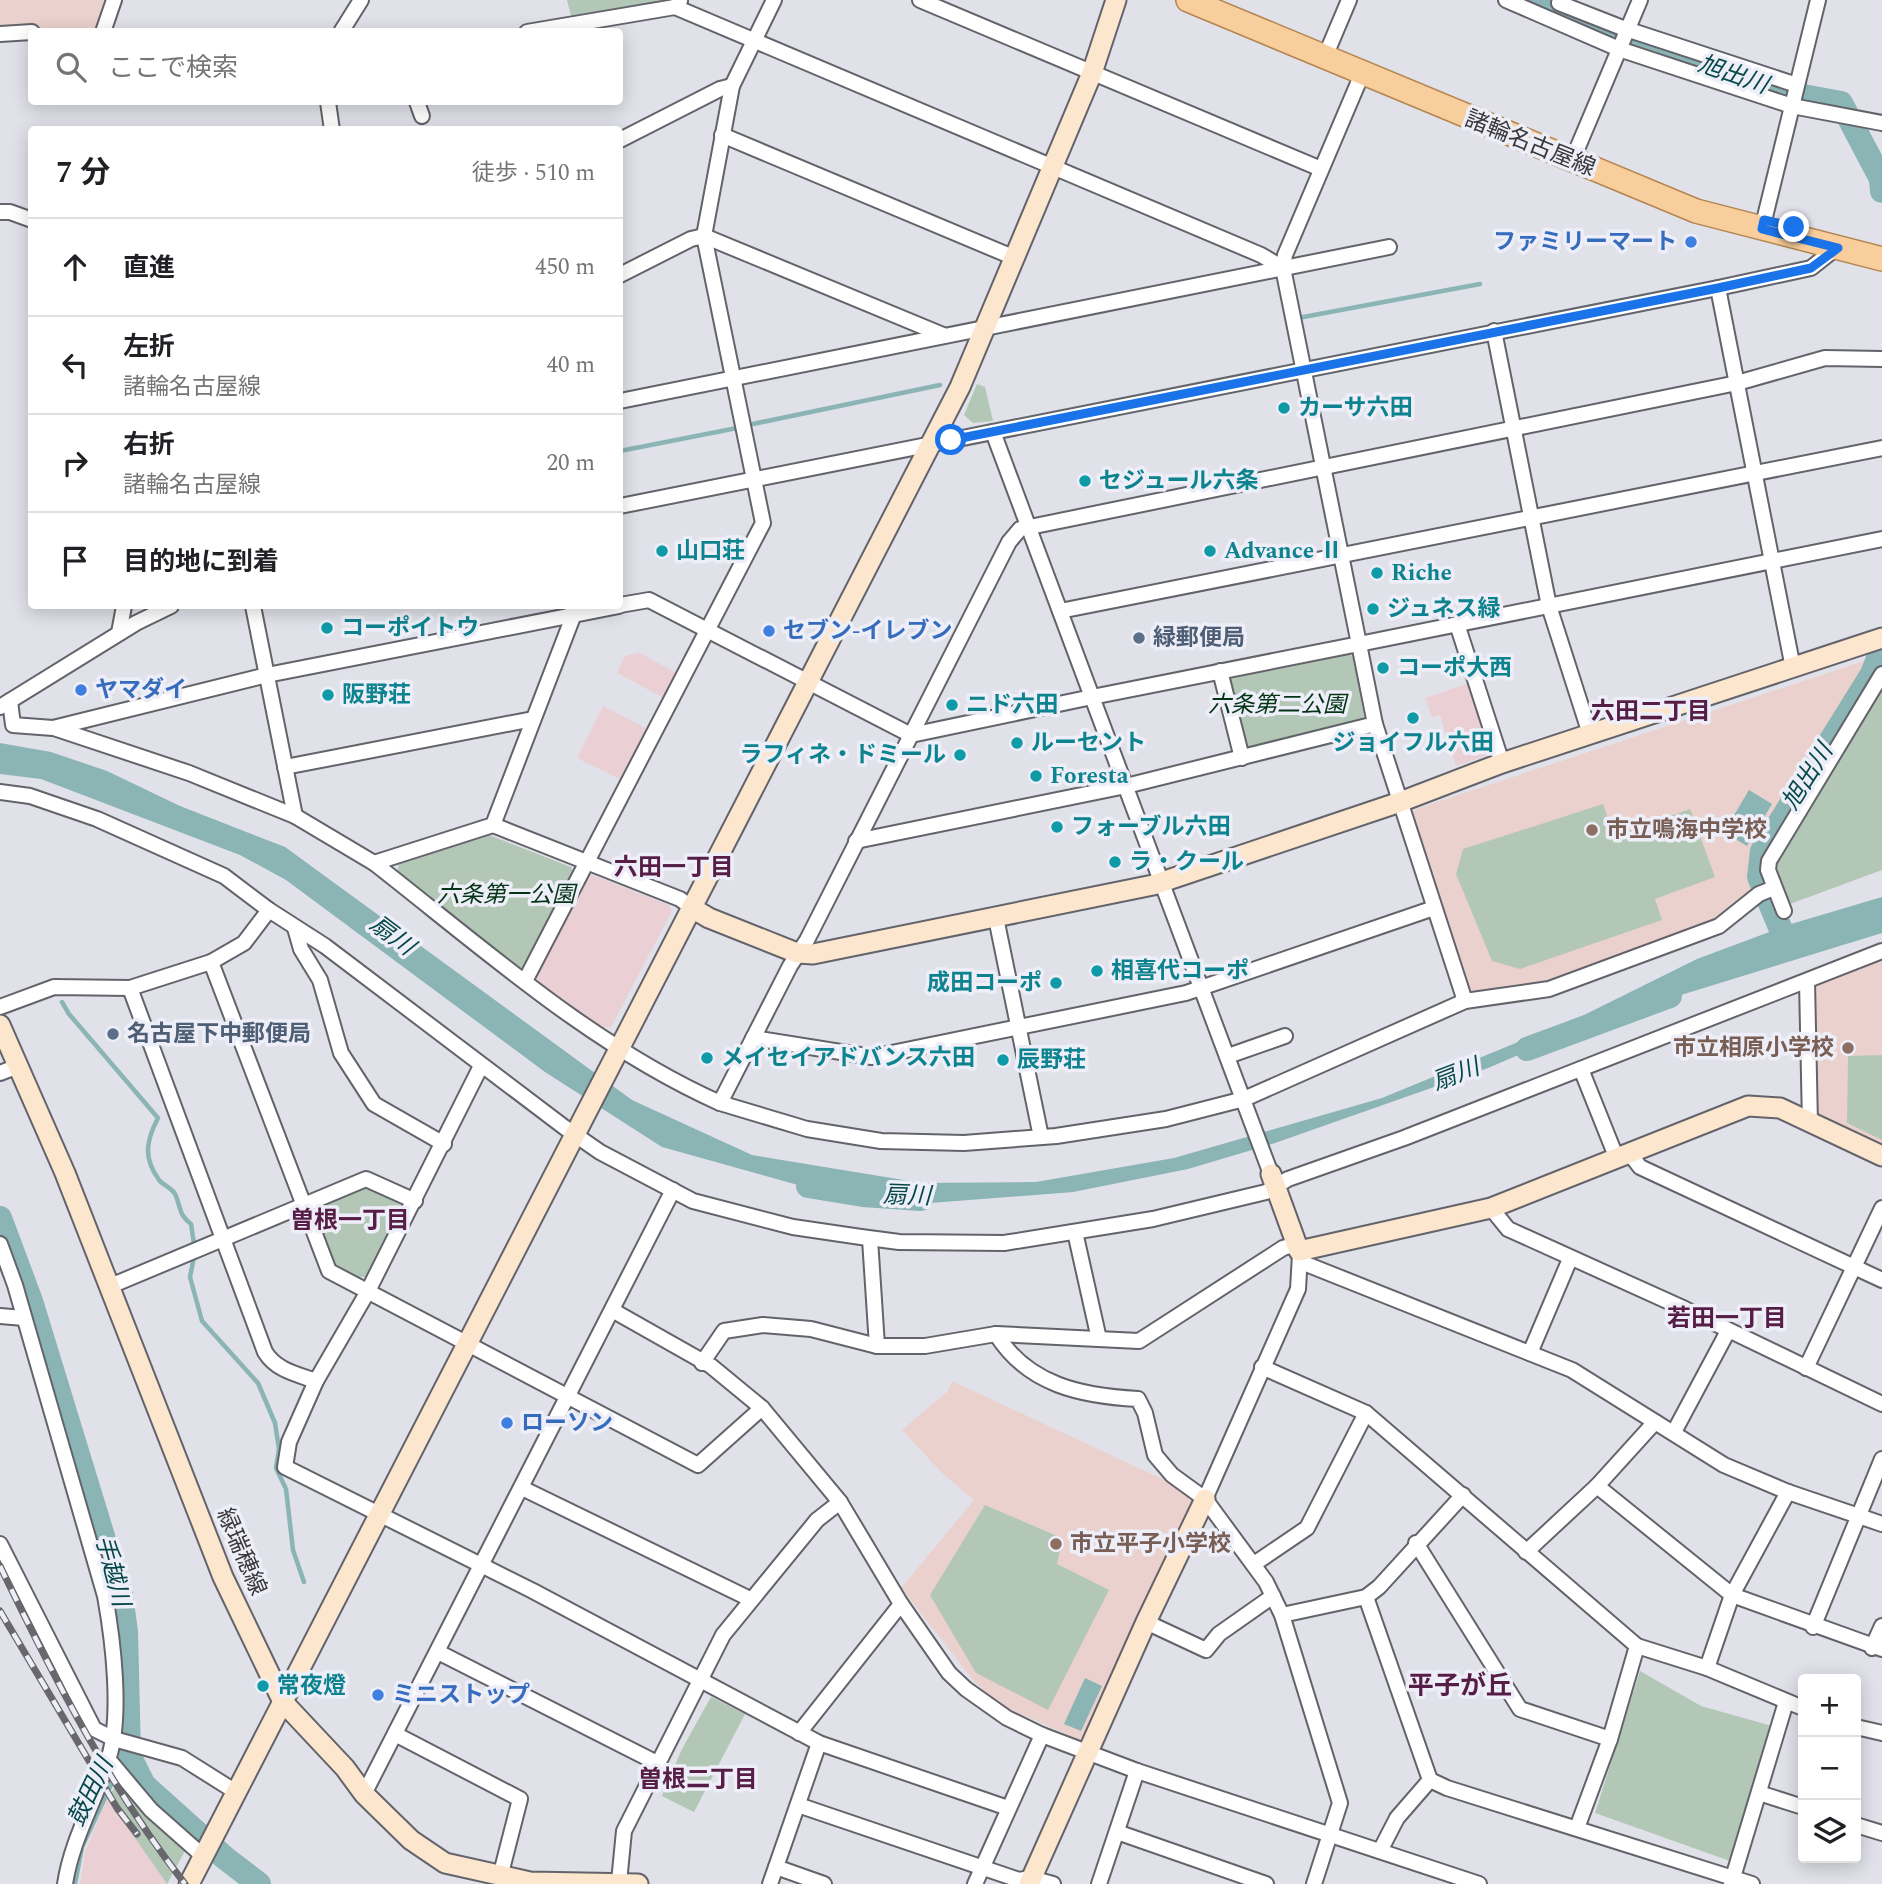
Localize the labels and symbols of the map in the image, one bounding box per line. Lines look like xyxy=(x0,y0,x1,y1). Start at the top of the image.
water label: 旭出川 xyxy=(1693,46,1776,105)
street label: 諸輪名古屋線 xyxy=(1459,102,1601,186)
route end xyxy=(1778,211,1809,242)
place label: ファミリーマート xyxy=(1493,225,1677,260)
marker: ファミリーマート xyxy=(1683,234,1699,250)
place label: カーサ六田 xyxy=(1298,391,1413,426)
marker: カーサ六田 xyxy=(1276,400,1292,416)
route start xyxy=(935,424,966,455)
place label: セジュール六条 xyxy=(1099,464,1258,499)
marker: セジュール六条 xyxy=(1077,473,1093,489)
place label: 山口荘 xyxy=(676,534,745,569)
place label: Advance Ⅱ xyxy=(1224,534,1343,569)
marker: 山口荘 xyxy=(654,543,670,559)
marker: Advance Ⅱ xyxy=(1202,543,1218,559)
place label: Riche xyxy=(1391,556,1452,591)
marker: Riche xyxy=(1369,565,1385,581)
place label: ジュネス緑 xyxy=(1387,592,1500,627)
marker: ジュネス緑 xyxy=(1365,601,1381,617)
place label: コーポイトウ xyxy=(341,611,479,646)
place label: セブン-イレブン xyxy=(783,614,953,649)
marker: コーポイトウ xyxy=(319,620,335,636)
place label: 緑郵便局 xyxy=(1153,621,1245,656)
marker: セブン-イレブン xyxy=(761,623,777,639)
marker: 緑郵便局 xyxy=(1131,630,1147,646)
place label: コーポ大西 xyxy=(1397,651,1512,686)
marker: コーポ大西 xyxy=(1375,660,1391,676)
place label: ヤマダイ xyxy=(95,673,187,708)
place label: 阪野荘 xyxy=(342,678,411,713)
marker: ヤマダイ xyxy=(73,682,89,698)
marker: 阪野荘 xyxy=(320,687,336,703)
place label: ニド六田 xyxy=(966,688,1058,723)
park label: 六条第二公園 xyxy=(1208,688,1349,723)
district label: 六田二丁目 xyxy=(1591,694,1711,730)
marker: ニド六田 xyxy=(944,697,960,713)
marker: ジョイフル六田 xyxy=(1405,710,1421,726)
place label: ルーセント xyxy=(1031,726,1146,761)
place label: ジョイフル六田 xyxy=(1333,726,1494,761)
water label: 旭出川 xyxy=(1774,734,1844,817)
marker: ルーセント xyxy=(1009,735,1025,751)
place label: ラフィネ・ドミール xyxy=(739,738,946,773)
marker: ラフィネ・ドミール xyxy=(952,747,968,763)
place label: Foresta xyxy=(1050,759,1129,794)
marker: Foresta xyxy=(1028,768,1044,784)
place label: フォーブル六田 xyxy=(1071,810,1231,845)
place label: 市立鳴海中学校 xyxy=(1606,813,1767,848)
marker: フォーブル六田 xyxy=(1049,819,1065,835)
marker: 市立鳴海中学校 xyxy=(1584,822,1600,838)
place label: ラ・クール xyxy=(1129,845,1244,880)
district label: 六田一丁目 xyxy=(614,850,734,886)
marker: ラ・クール xyxy=(1107,854,1123,870)
park label: 六条第一公園 xyxy=(437,878,578,913)
water label: 扇川 xyxy=(362,907,424,967)
place label: 相喜代コーポ xyxy=(1111,954,1249,989)
marker: 相喜代コーポ xyxy=(1089,963,1105,979)
place label: 成田コーポ xyxy=(927,966,1042,1001)
marker: 成田コーポ xyxy=(1048,975,1064,991)
place label: 名古屋下中郵便局 xyxy=(127,1017,311,1052)
marker: 名古屋下中郵便局 xyxy=(105,1026,121,1042)
place label: 市立相原小学校 xyxy=(1673,1031,1834,1066)
marker: 市立相原小学校 xyxy=(1840,1040,1856,1056)
place label: メイセイアドバンス六田 xyxy=(721,1041,975,1076)
place label: 辰野荘 xyxy=(1017,1043,1086,1078)
water label: 扇川 xyxy=(1427,1049,1488,1100)
marker: メイセイアドバンス六田 xyxy=(699,1050,715,1066)
marker: 辰野荘 xyxy=(995,1052,1011,1068)
water label: 扇川 xyxy=(882,1177,935,1215)
district label: 曽根一丁目 xyxy=(290,1203,410,1239)
district label: 若田一丁目 xyxy=(1667,1301,1787,1337)
place label: ローソン xyxy=(521,1406,613,1441)
marker: ローソン xyxy=(499,1415,515,1431)
street label: 緑瑞穂線 xyxy=(207,1503,275,1601)
place label: 市立平子小学校 xyxy=(1070,1527,1231,1562)
water label: 手越川 xyxy=(85,1532,139,1613)
marker: 市立平子小学校 xyxy=(1048,1536,1064,1552)
district label: 平子が丘 xyxy=(1408,1666,1512,1706)
place label: 常夜燈 xyxy=(277,1669,346,1704)
marker: 常夜燈 xyxy=(255,1678,271,1694)
place label: ミニストップ xyxy=(392,1678,530,1713)
marker: ミニストップ xyxy=(370,1687,386,1703)
water label: 鼓田川 xyxy=(59,1749,124,1832)
district label: 曽根二丁目 xyxy=(638,1762,758,1798)

